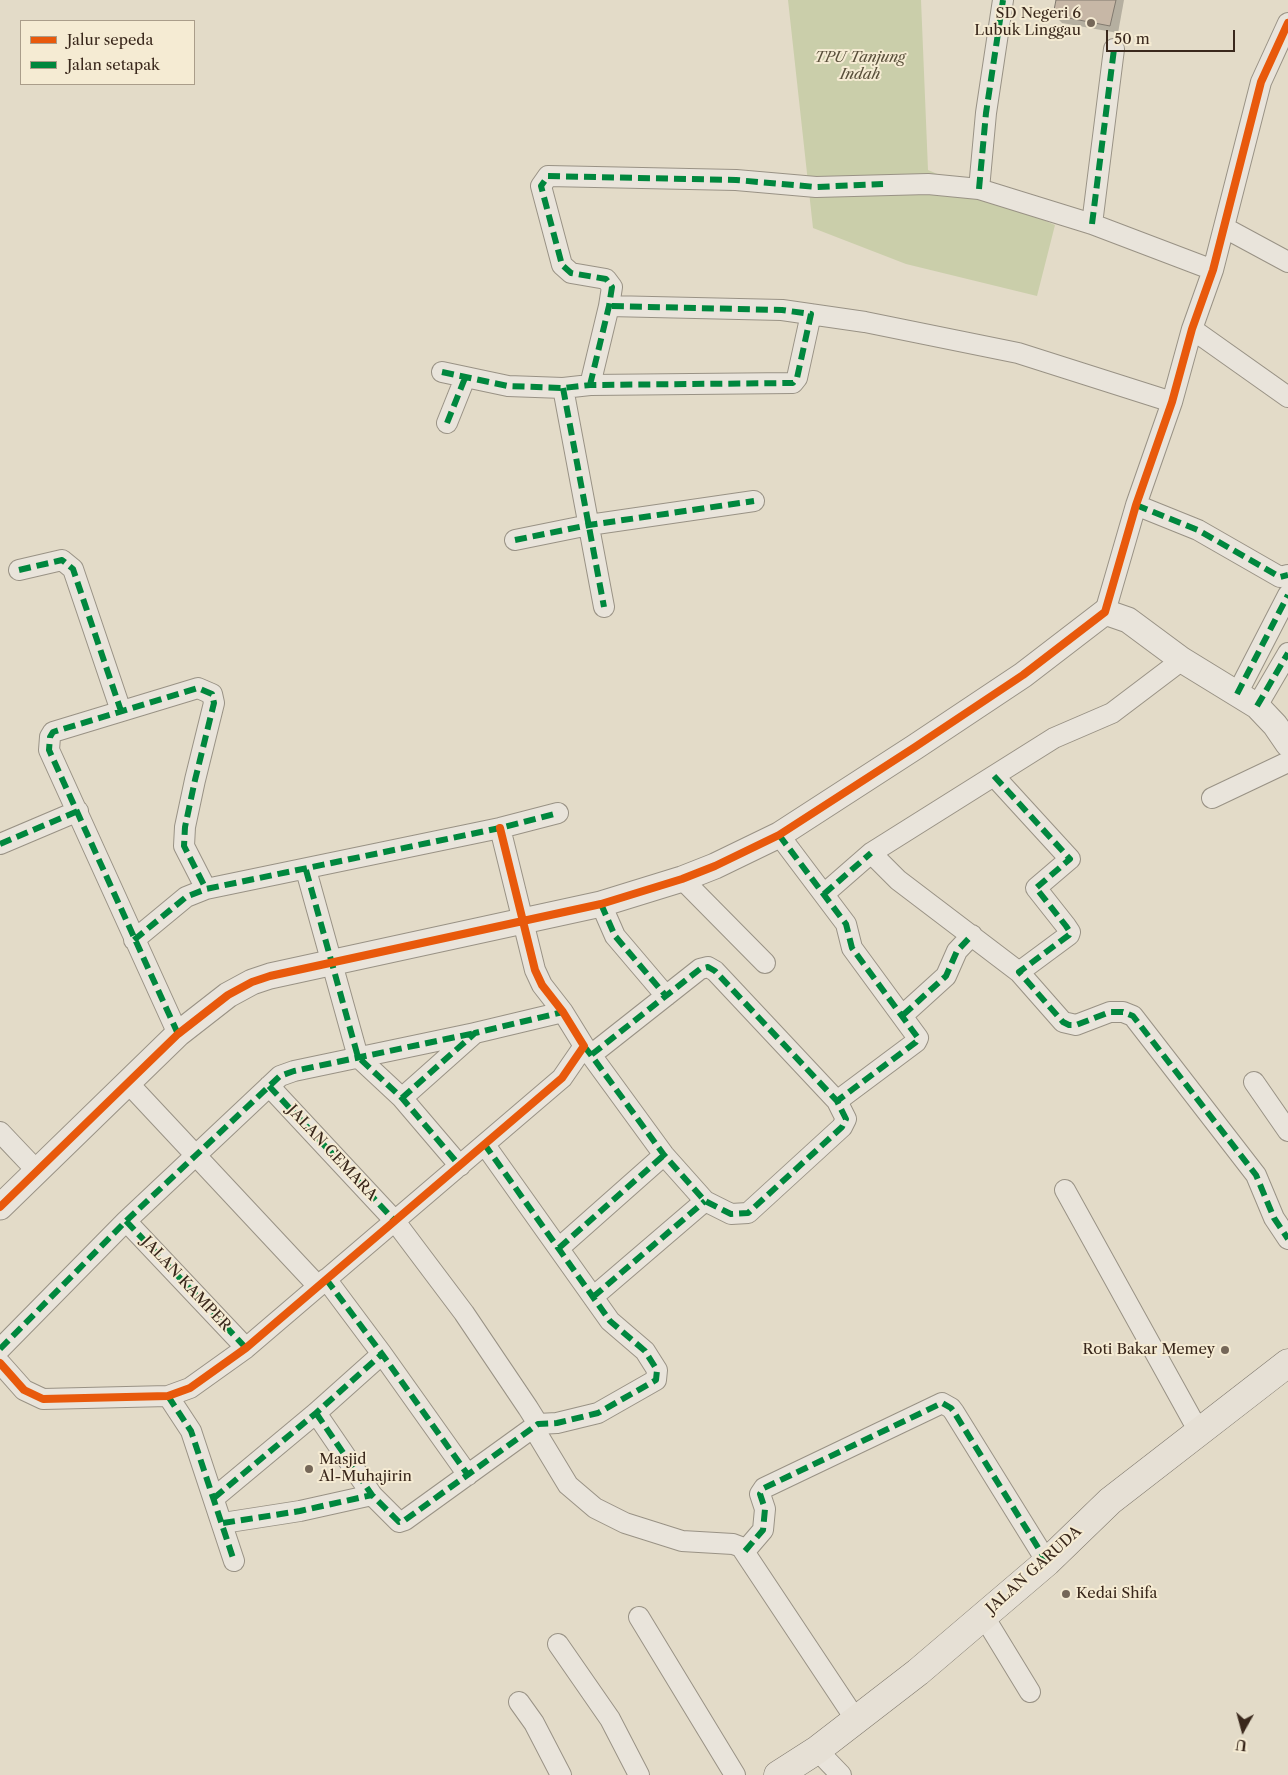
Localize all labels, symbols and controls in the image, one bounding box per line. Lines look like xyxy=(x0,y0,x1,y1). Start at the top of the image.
place label: SD Negeri 6 Lubuk Linggau xyxy=(974,5,1081,40)
marker: SD Negeri 6 Lubuk Linggau xyxy=(1085,17,1097,29)
legend xyxy=(20,20,195,85)
scale bar xyxy=(1108,20,1237,52)
text: 50 m xyxy=(1114,29,1150,48)
text: Jalur sepeda xyxy=(67,30,153,49)
park label: TPU Tanjung Indah xyxy=(815,49,905,84)
text: Jalan setapak xyxy=(67,55,160,74)
street label: JALAN CEMARA xyxy=(283,1101,381,1205)
street label: JALAN KAMPER xyxy=(138,1233,234,1335)
place label: Roti Bakar Memey xyxy=(1082,1341,1215,1359)
marker: Roti Bakar Memey xyxy=(1219,1344,1231,1356)
place label: Masjid Al-Muhajirin xyxy=(319,1451,412,1486)
marker: Masjid Al-Muhajirin xyxy=(303,1463,315,1475)
street label: JALAN GARUDA xyxy=(983,1523,1085,1617)
place label: Kedai Shifa xyxy=(1076,1585,1158,1603)
marker: Kedai Shifa xyxy=(1060,1588,1072,1600)
north arrow xyxy=(1218,1705,1268,1755)
text: U xyxy=(1234,1735,1248,1755)

